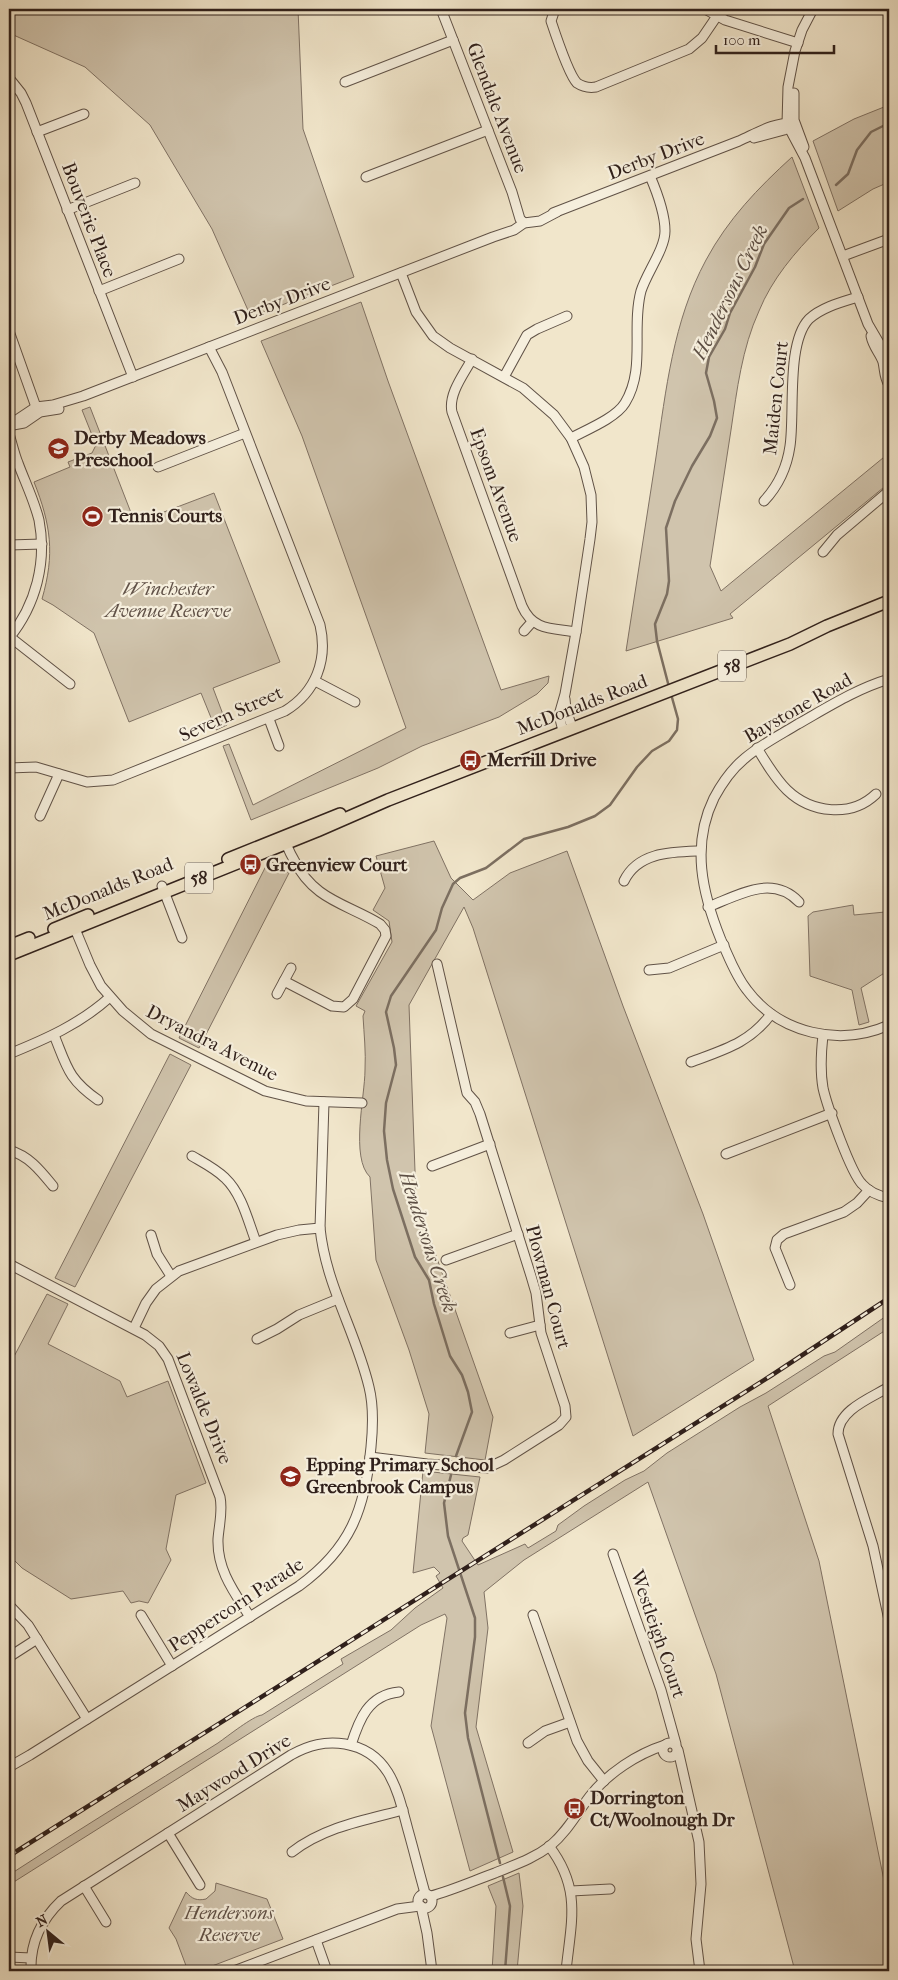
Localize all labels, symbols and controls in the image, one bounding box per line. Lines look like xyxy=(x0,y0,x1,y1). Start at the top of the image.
scale bar xyxy=(716,22,833,54)
text: 100 m xyxy=(723,31,761,49)
street label: Glendale Avenue xyxy=(462,40,532,176)
street label: Derby Drive xyxy=(604,127,708,185)
street label: Bouverie Place xyxy=(57,159,121,281)
water label: Hendersons Creek xyxy=(687,221,773,364)
street label: Derby Drive xyxy=(230,272,334,330)
street label: Maiden Court xyxy=(759,340,793,456)
street label: Epsom Avenue xyxy=(465,425,527,545)
place label: Derby Meadows Preschool xyxy=(74,427,206,471)
school or university icon: Derby Meadows Preschool xyxy=(46,437,70,461)
sports icon: Tennis Courts xyxy=(80,504,104,528)
place label: Tennis Courts xyxy=(107,505,222,527)
park label: Winchester Avenue Reserve xyxy=(103,578,232,622)
road number: 58 xyxy=(718,650,746,681)
street label: Baystone Road xyxy=(740,668,856,748)
street label: McDonalds Road xyxy=(514,670,651,740)
street label: Severn Street xyxy=(176,681,286,747)
bus stop icon: Merrill Drive xyxy=(459,748,483,772)
place label: Merrill Drive xyxy=(486,749,597,771)
street label: McDonalds Road xyxy=(40,853,177,925)
bus stop icon: Greenview Court xyxy=(238,853,262,877)
place label: Greenview Court xyxy=(266,854,408,876)
road number: 58 xyxy=(185,862,213,894)
street label: Dryandra Avenue xyxy=(142,1000,282,1086)
water label: Hendersons Creek xyxy=(394,1168,462,1316)
street label: Plowman Court xyxy=(521,1223,575,1352)
street label: Lowalde Drive xyxy=(172,1349,236,1467)
place label: Epping Primary School Greenbrook Campus xyxy=(306,1454,495,1498)
school or university icon: Epping Primary School Greenbrook Campus xyxy=(278,1464,302,1488)
street label: Peppercorn Parade xyxy=(165,1553,307,1657)
street label: Westleigh Court xyxy=(626,1566,690,1701)
street label: Maywood Drive xyxy=(173,1729,295,1817)
place label: Dorrington Ct/Woolnough Dr xyxy=(590,1787,735,1831)
bus stop icon: Dorrington Ct/Woolnough Dr xyxy=(562,1797,586,1821)
park label: Hendersons Reserve xyxy=(184,1902,275,1946)
north arrow xyxy=(22,1908,72,1958)
text: N xyxy=(33,1911,51,1931)

